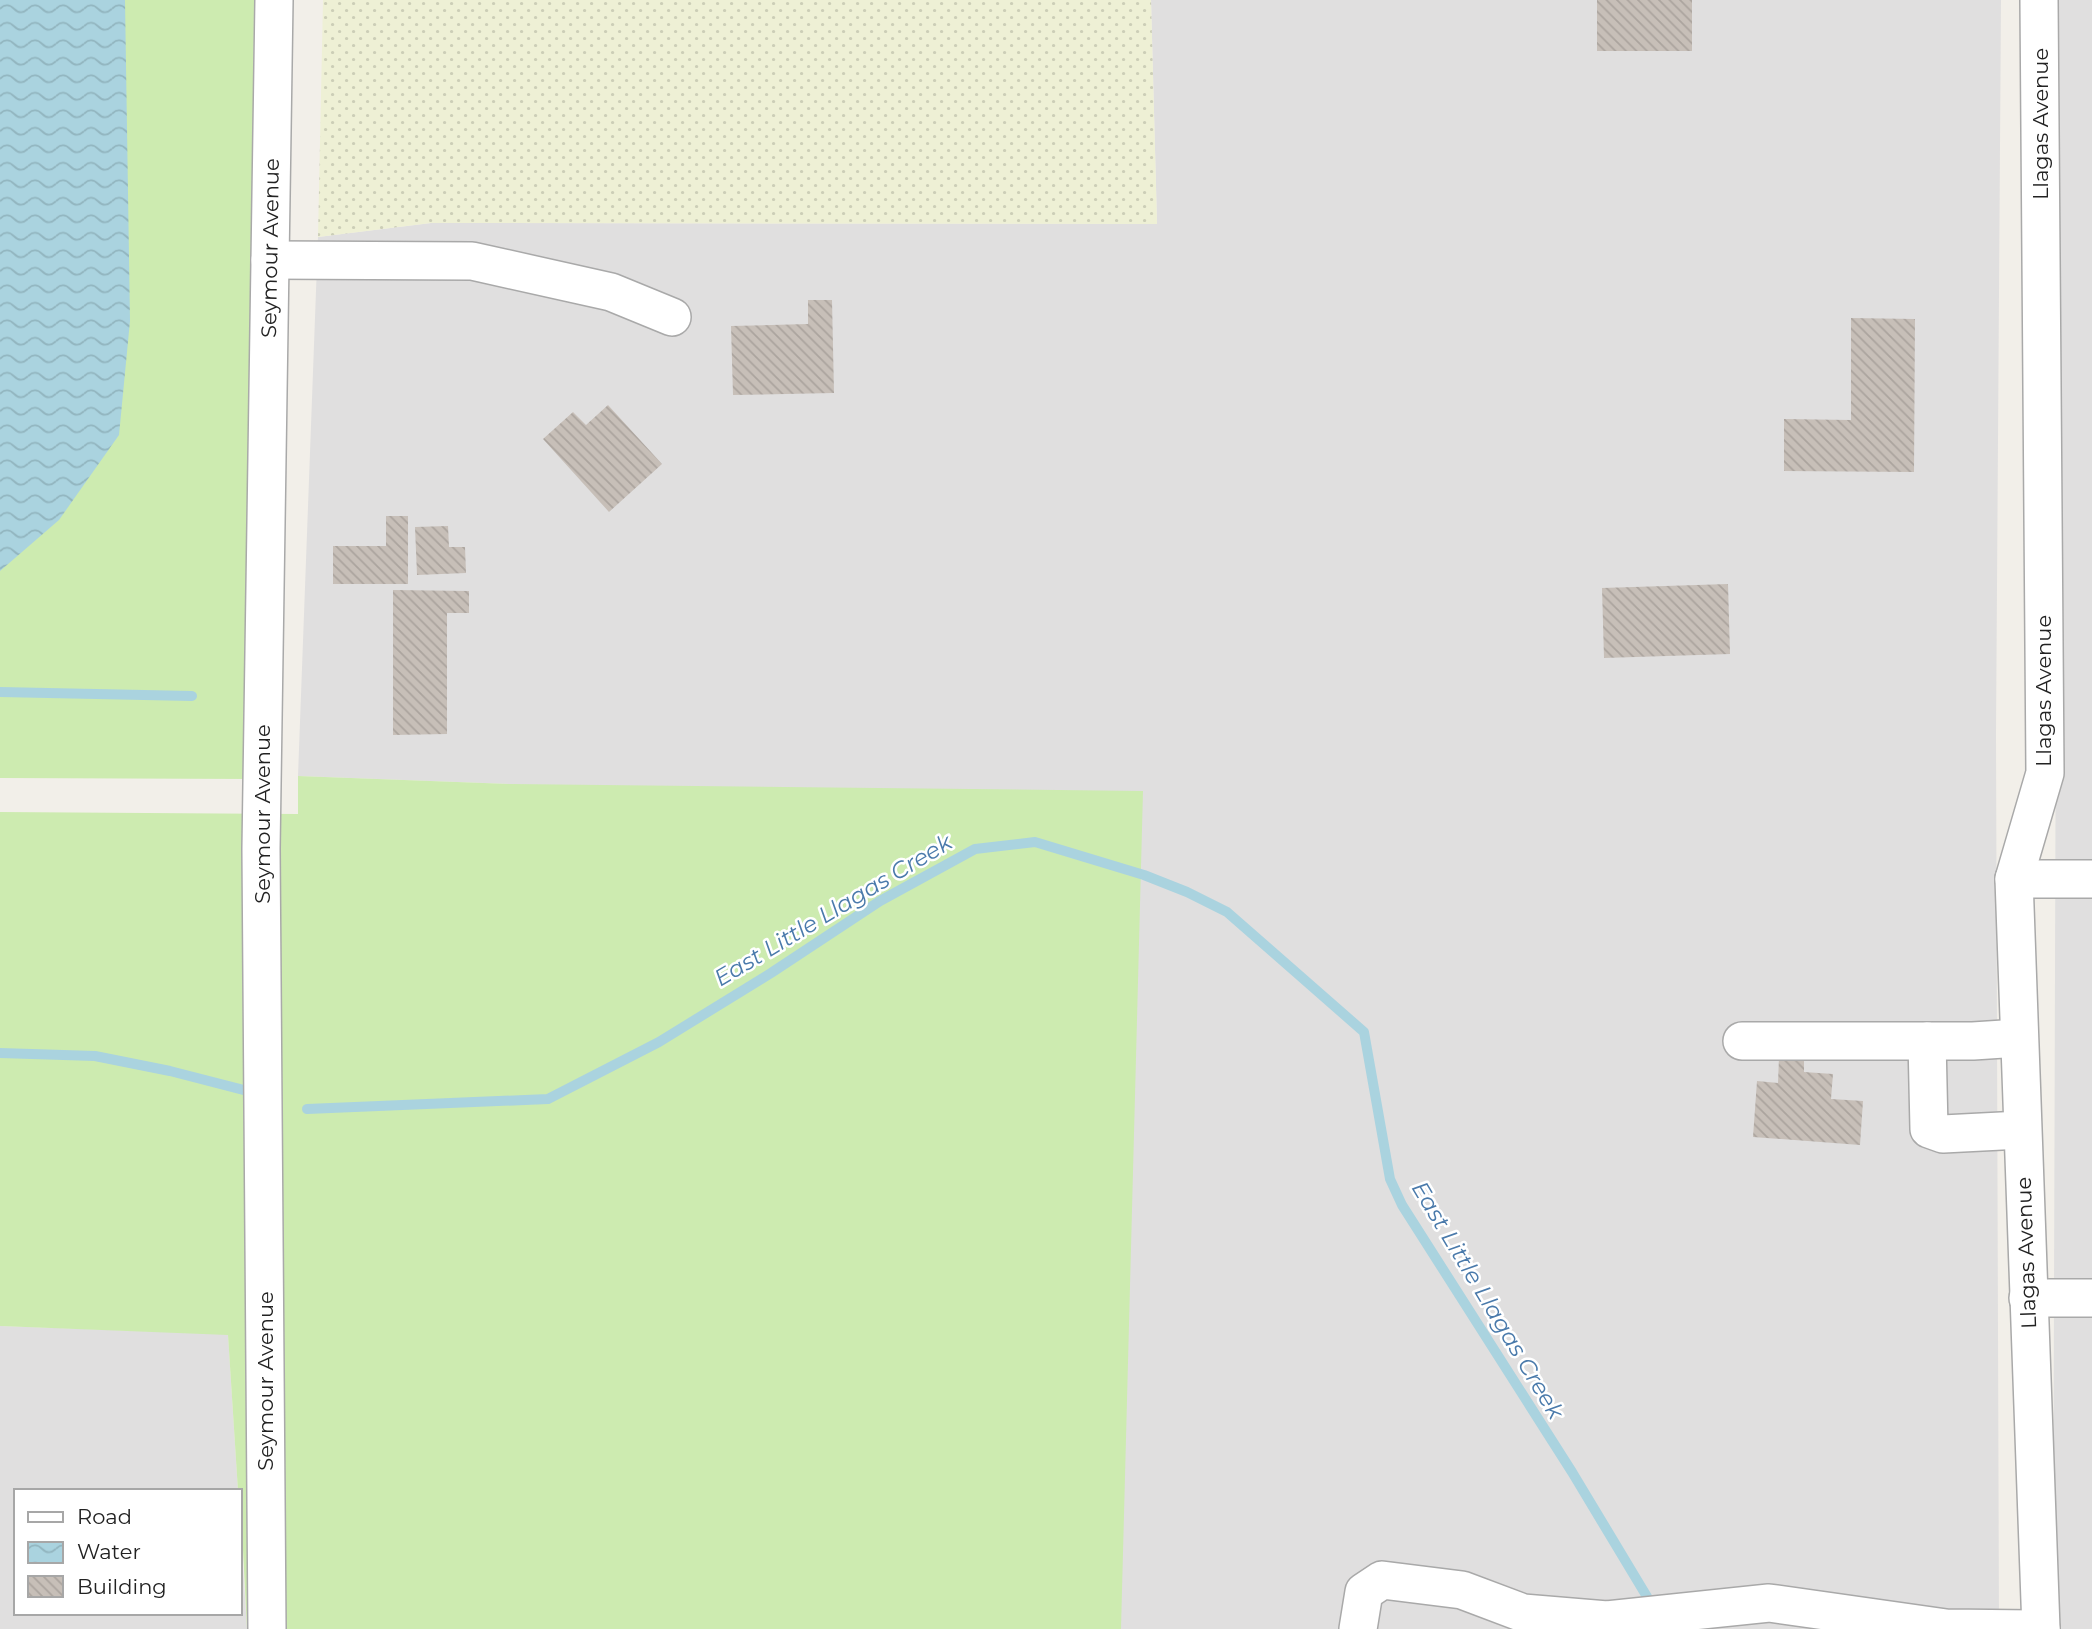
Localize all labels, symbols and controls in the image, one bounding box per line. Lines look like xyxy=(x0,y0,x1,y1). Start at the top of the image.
street label: Llagas Avenue xyxy=(2028,48,2053,200)
street label: Seymour Avenue xyxy=(256,158,284,338)
street label: Llagas Avenue xyxy=(2031,615,2056,767)
street label: Seymour Avenue xyxy=(250,724,275,904)
water label: East Little Llagas Creek xyxy=(709,827,958,992)
water label: East Little Llagas Creek xyxy=(1406,1176,1571,1425)
street label: Llagas Avenue xyxy=(2011,1177,2041,1329)
street label: Seymour Avenue xyxy=(253,1291,278,1471)
legend xyxy=(14,1489,242,1615)
text: Road xyxy=(77,1504,132,1529)
text: Water xyxy=(77,1539,141,1564)
text: Building xyxy=(77,1574,167,1599)

